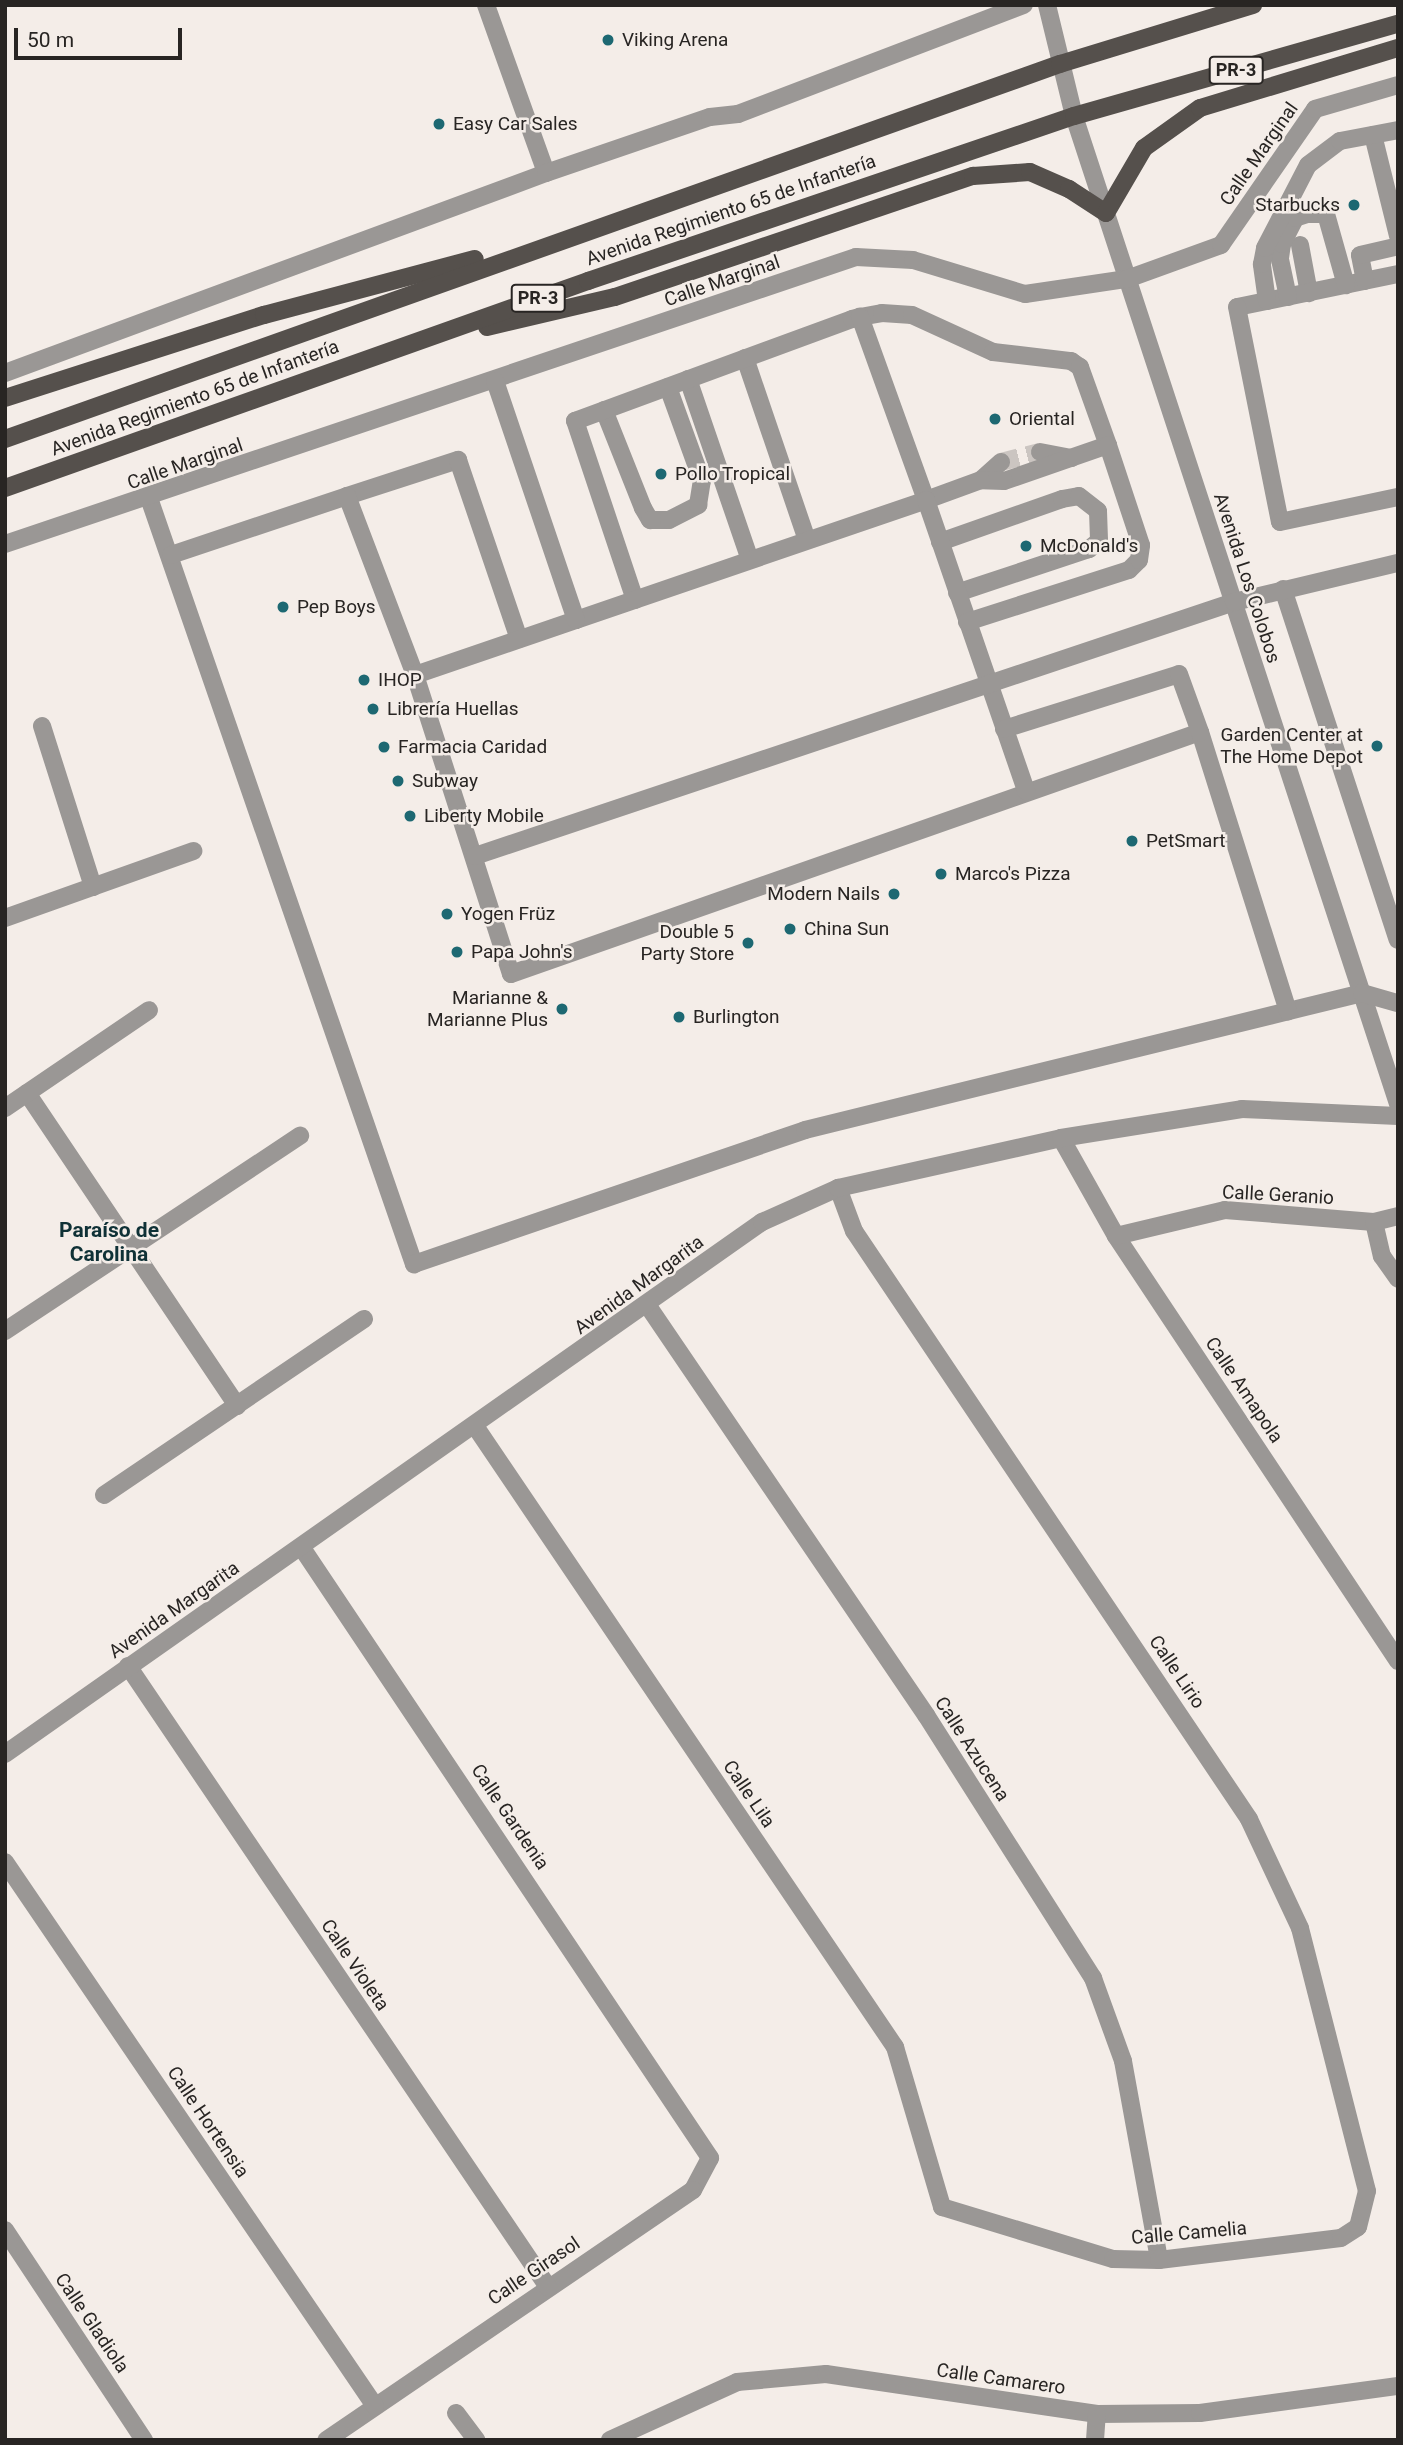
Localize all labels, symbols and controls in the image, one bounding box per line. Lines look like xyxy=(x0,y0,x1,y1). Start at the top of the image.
scale bar xyxy=(18,14,186,58)
text: 50 m xyxy=(27,28,74,52)
place label: Viking Arena xyxy=(622,29,728,51)
marker: Viking Arena xyxy=(600,32,616,48)
road number: PR-3 xyxy=(1208,56,1264,84)
street label: Calle Marginal xyxy=(1215,98,1303,210)
place label: Easy Car Sales xyxy=(453,113,578,135)
marker: Easy Car Sales xyxy=(431,116,447,132)
street label: Avenida Regimiento 65 de Infantería xyxy=(583,150,879,270)
place label: Starbucks xyxy=(1255,194,1340,216)
marker: Starbucks xyxy=(1346,197,1362,213)
street label: Calle Marginal xyxy=(661,251,783,311)
road number: PR-3 xyxy=(510,284,566,312)
street label: Avenida Regimiento 65 de Infantería xyxy=(48,335,342,461)
place label: Oriental xyxy=(1009,408,1075,430)
marker: Oriental xyxy=(987,411,1003,427)
street label: Calle Marginal xyxy=(124,434,246,494)
place label: Pollo Tropical xyxy=(675,463,790,485)
marker: Pollo Tropical xyxy=(653,466,669,482)
street label: Avenida Los Colobos xyxy=(1209,490,1285,666)
place label: McDonald's xyxy=(1040,535,1138,557)
marker: McDonald's xyxy=(1018,538,1034,554)
place label: Pep Boys xyxy=(297,596,376,618)
marker: Pep Boys xyxy=(275,599,291,615)
place label: IHOP xyxy=(378,669,422,691)
marker: IHOP xyxy=(356,672,372,688)
place label: Librería Huellas xyxy=(387,698,519,720)
marker: Librería Huellas xyxy=(365,701,381,717)
place label: Garden Center at The Home Depot xyxy=(1220,724,1363,768)
place label: Farmacia Caridad xyxy=(398,736,547,758)
marker: Garden Center at The Home Depot xyxy=(1369,738,1385,754)
marker: Farmacia Caridad xyxy=(376,739,392,755)
place label: Subway xyxy=(412,770,478,792)
marker: Subway xyxy=(390,773,406,789)
place label: Liberty Mobile xyxy=(424,805,544,827)
marker: Liberty Mobile xyxy=(402,808,418,824)
place label: PetSmart xyxy=(1146,830,1226,852)
marker: PetSmart xyxy=(1124,833,1140,849)
place label: Marco's Pizza xyxy=(955,863,1071,885)
marker: Marco's Pizza xyxy=(933,866,949,882)
place label: Modern Nails xyxy=(767,883,880,905)
marker: Modern Nails xyxy=(886,886,902,902)
place label: Yogen Früz xyxy=(461,903,555,925)
marker: Yogen Früz xyxy=(439,906,455,922)
place label: China Sun xyxy=(804,918,889,940)
place label: Double 5 Party Store xyxy=(640,921,734,965)
marker: China Sun xyxy=(782,921,798,937)
marker: Double 5 Party Store xyxy=(740,935,756,951)
place label: Papa John's xyxy=(471,941,573,963)
marker: Papa John's xyxy=(449,944,465,960)
place label: Marianne & Marianne Plus xyxy=(427,987,548,1031)
marker: Marianne & Marianne Plus xyxy=(554,1001,570,1017)
place label: Burlington xyxy=(693,1006,780,1028)
marker: Burlington xyxy=(671,1009,687,1025)
street label: Calle Geranio xyxy=(1221,1181,1335,1209)
district label: Paraíso de Carolina xyxy=(59,1217,159,1267)
street label: Avenida Margarita xyxy=(570,1231,708,1339)
street label: Calle Amapola xyxy=(1200,1333,1288,1447)
street label: Avenida Margarita xyxy=(104,1557,244,1663)
street label: Calle Lirio xyxy=(1144,1631,1210,1713)
street label: Calle Azucena xyxy=(930,1692,1014,1806)
street label: Calle Lila xyxy=(718,1756,780,1832)
street label: Calle Gardenia xyxy=(466,1760,554,1874)
street label: Calle Violeta xyxy=(316,1915,394,2015)
street label: Calle Hortensia xyxy=(162,2062,254,2182)
street label: Calle Camelia xyxy=(1130,2217,1248,2249)
street label: Calle Girasol xyxy=(484,2232,584,2310)
street label: Calle Gladiola xyxy=(50,2269,134,2377)
street label: Calle Camarero xyxy=(935,2359,1067,2399)

